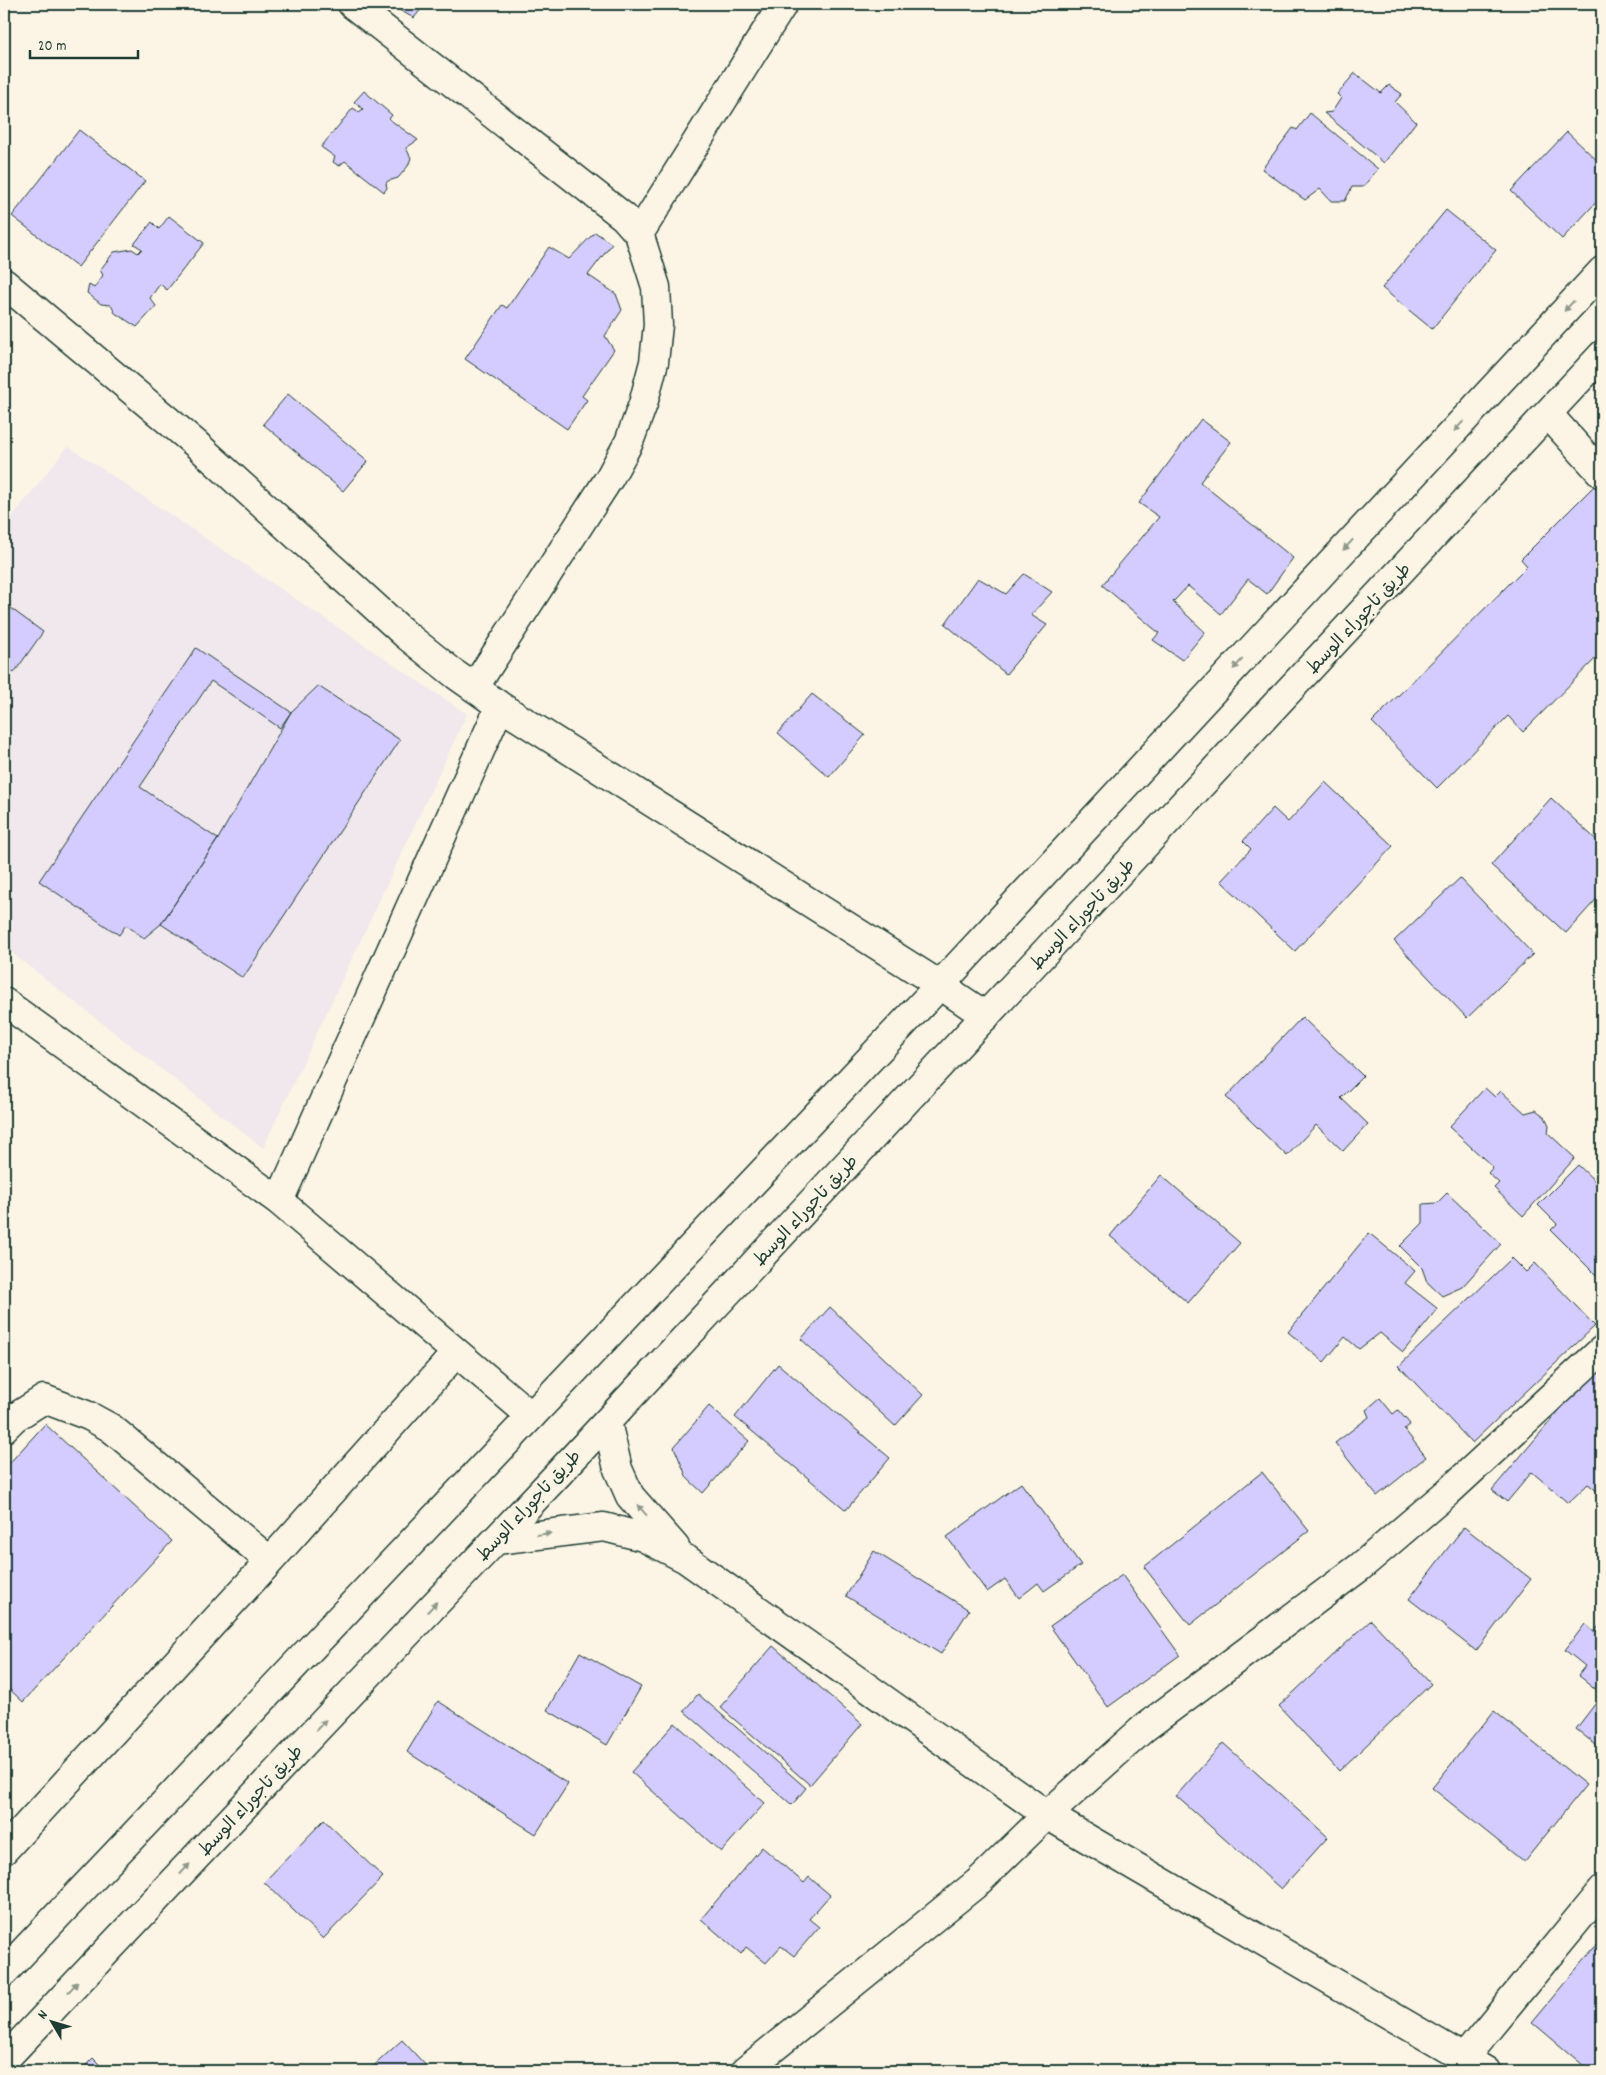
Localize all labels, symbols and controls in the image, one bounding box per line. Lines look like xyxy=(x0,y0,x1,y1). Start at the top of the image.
scale bar xyxy=(30,28,138,60)
text: 20 m xyxy=(38,36,66,58)
one-way arrow xyxy=(1563,300,1575,312)
one-way arrow xyxy=(1453,419,1465,431)
one-way arrow xyxy=(1342,538,1354,550)
street label: طريق تاجوراء الوسط xyxy=(1302,559,1418,681)
one-way arrow xyxy=(1232,657,1244,669)
street label: طريق تاجوراء الوسط xyxy=(1026,855,1142,977)
street label: طريق تاجوراء الوسط xyxy=(749,1151,865,1273)
street label: طريق تاجوراء الوسط xyxy=(472,1446,588,1568)
one-way arrow xyxy=(636,1504,648,1516)
one-way arrow xyxy=(537,1529,553,1537)
one-way arrow xyxy=(426,1602,438,1614)
one-way arrow xyxy=(315,1720,327,1732)
street label: طريق تاجوراء الوسط xyxy=(194,1741,310,1863)
one-way arrow xyxy=(179,1863,191,1875)
one-way arrow xyxy=(67,1981,79,1993)
north arrow xyxy=(28,1998,78,2048)
text: N xyxy=(33,2006,53,2024)

